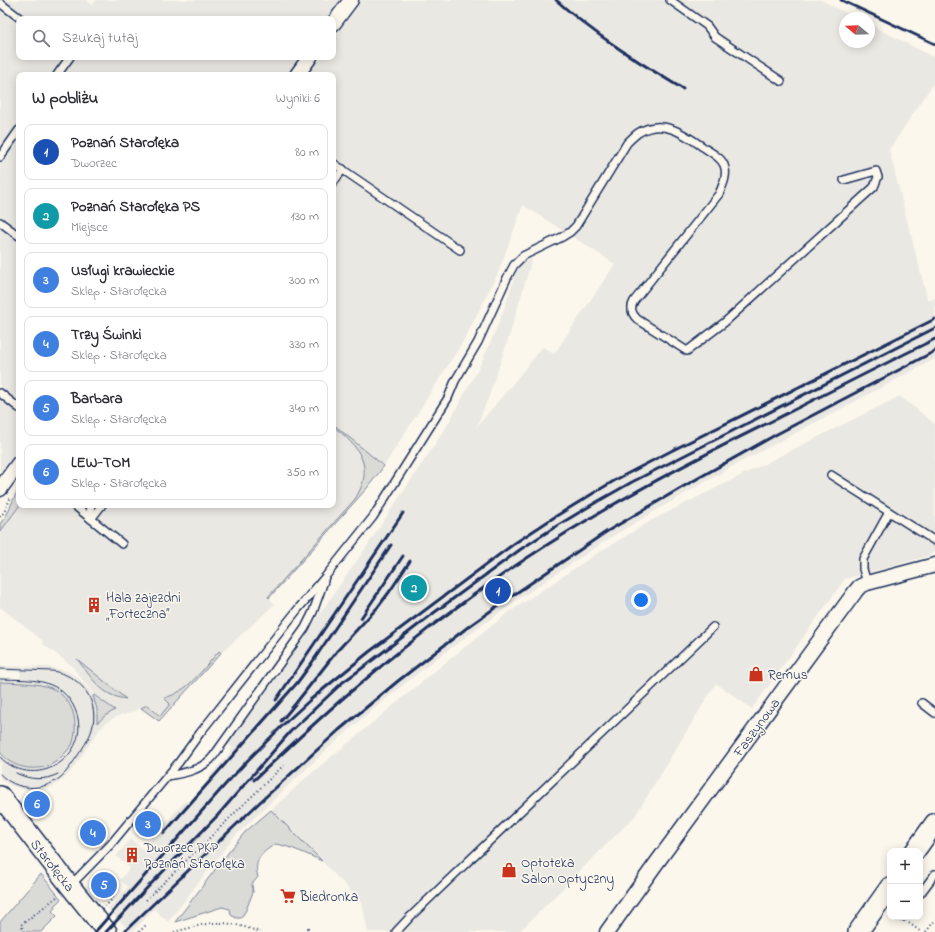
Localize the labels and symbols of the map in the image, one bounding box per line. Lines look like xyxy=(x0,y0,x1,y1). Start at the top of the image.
north arrow xyxy=(839,12,875,48)
pin: 2 xyxy=(401,573,427,603)
pin: 1 xyxy=(485,576,511,606)
place label: Hala zajezdni „Forteczna” xyxy=(106,588,181,625)
your location xyxy=(631,590,651,610)
building icon: Hala zajezdni „Forteczna” xyxy=(85,596,103,614)
shop icon: Remus xyxy=(747,665,765,683)
place label: Remus xyxy=(768,665,808,686)
street label: Faszynowa xyxy=(728,694,787,763)
pin: 6 xyxy=(24,789,50,819)
pin: 3 xyxy=(135,809,161,839)
pin: 4 xyxy=(80,818,106,848)
street label: Starołęcka xyxy=(25,835,79,897)
place label: Dworzec PKP Poznań Starołęka xyxy=(143,838,245,875)
building icon: Dworzec PKP Poznań Starołęka xyxy=(123,846,141,864)
place label: Optoteka Salon Optyczny xyxy=(521,853,614,891)
shop icon: Optoteka Salon Optyczny xyxy=(500,861,518,879)
pin: 5 xyxy=(91,870,117,900)
supermarket icon: Biedronka xyxy=(279,887,297,905)
place label: Biedronka xyxy=(299,887,358,908)

